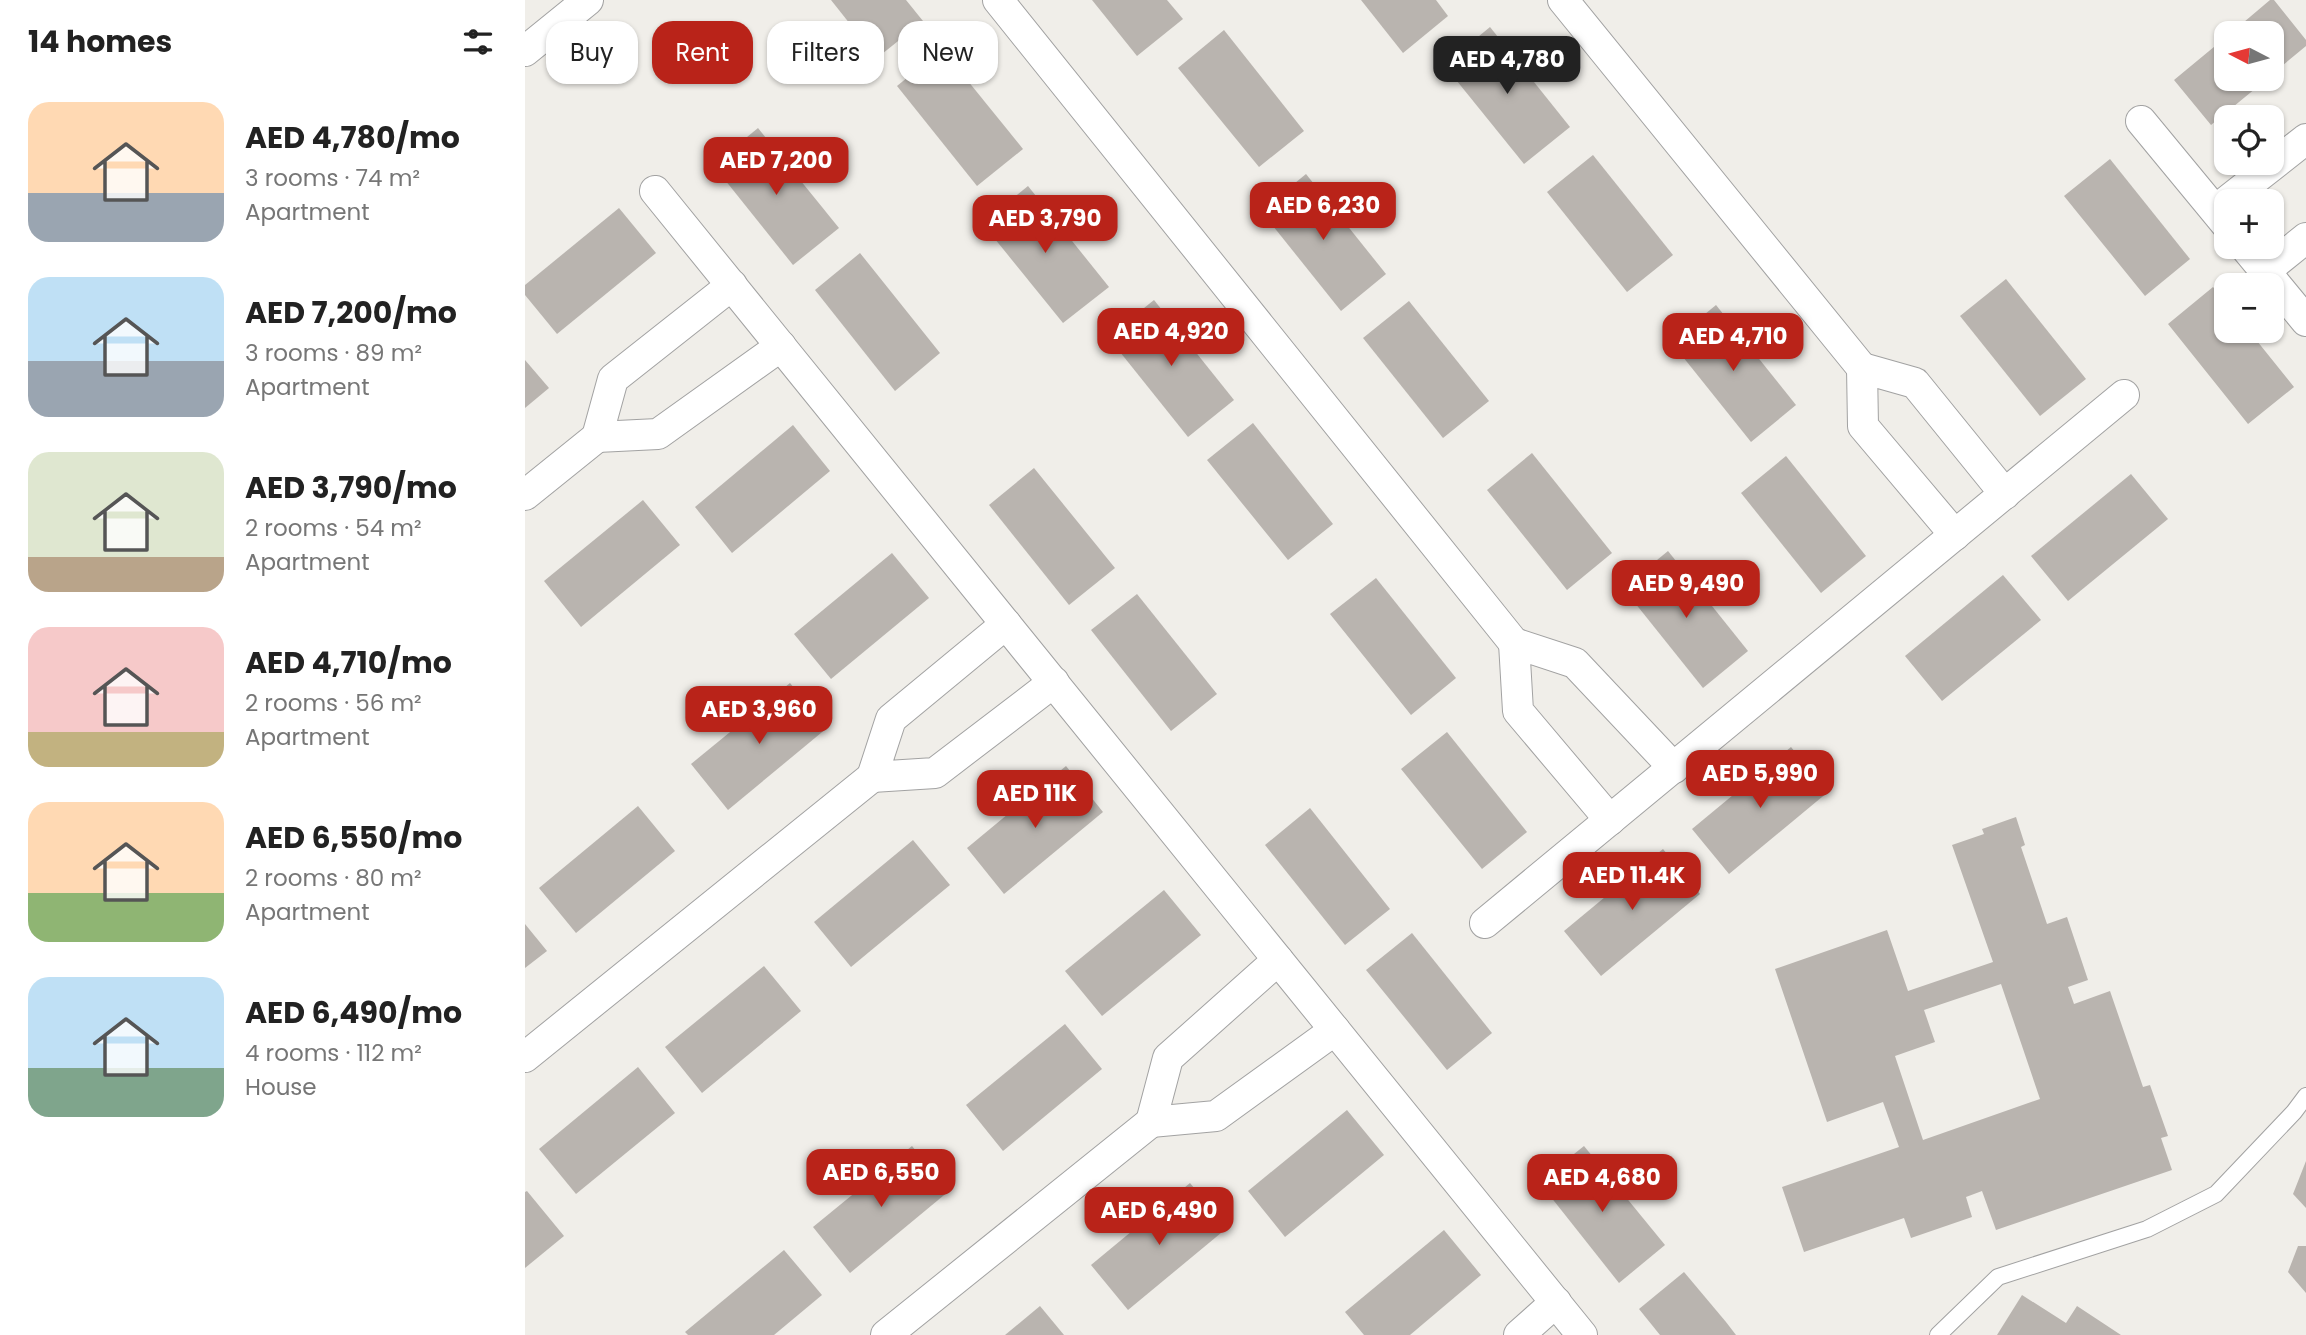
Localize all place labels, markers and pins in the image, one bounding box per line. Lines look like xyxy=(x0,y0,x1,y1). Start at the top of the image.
pin: AED 4,780 xyxy=(1427,36,1587,96)
pin: AED 7,200 xyxy=(696,138,856,197)
pin: AED 6,230 xyxy=(1243,182,1403,242)
pin: AED 3,790 xyxy=(965,196,1125,255)
pin: AED 4,920 xyxy=(1091,308,1251,368)
pin: AED 4,710 xyxy=(1653,314,1813,373)
pin: AED 9,490 xyxy=(1606,560,1766,620)
pin: AED 3,960 xyxy=(679,686,839,746)
pin: AED 5,990 xyxy=(1680,750,1840,810)
pin: AED 11K xyxy=(970,770,1100,830)
pin: AED 11.4K xyxy=(1552,852,1712,912)
pin: AED 6,550 xyxy=(801,1150,961,1209)
pin: AED 4,680 xyxy=(1522,1154,1682,1214)
pin: AED 6,490 xyxy=(1079,1188,1239,1247)

